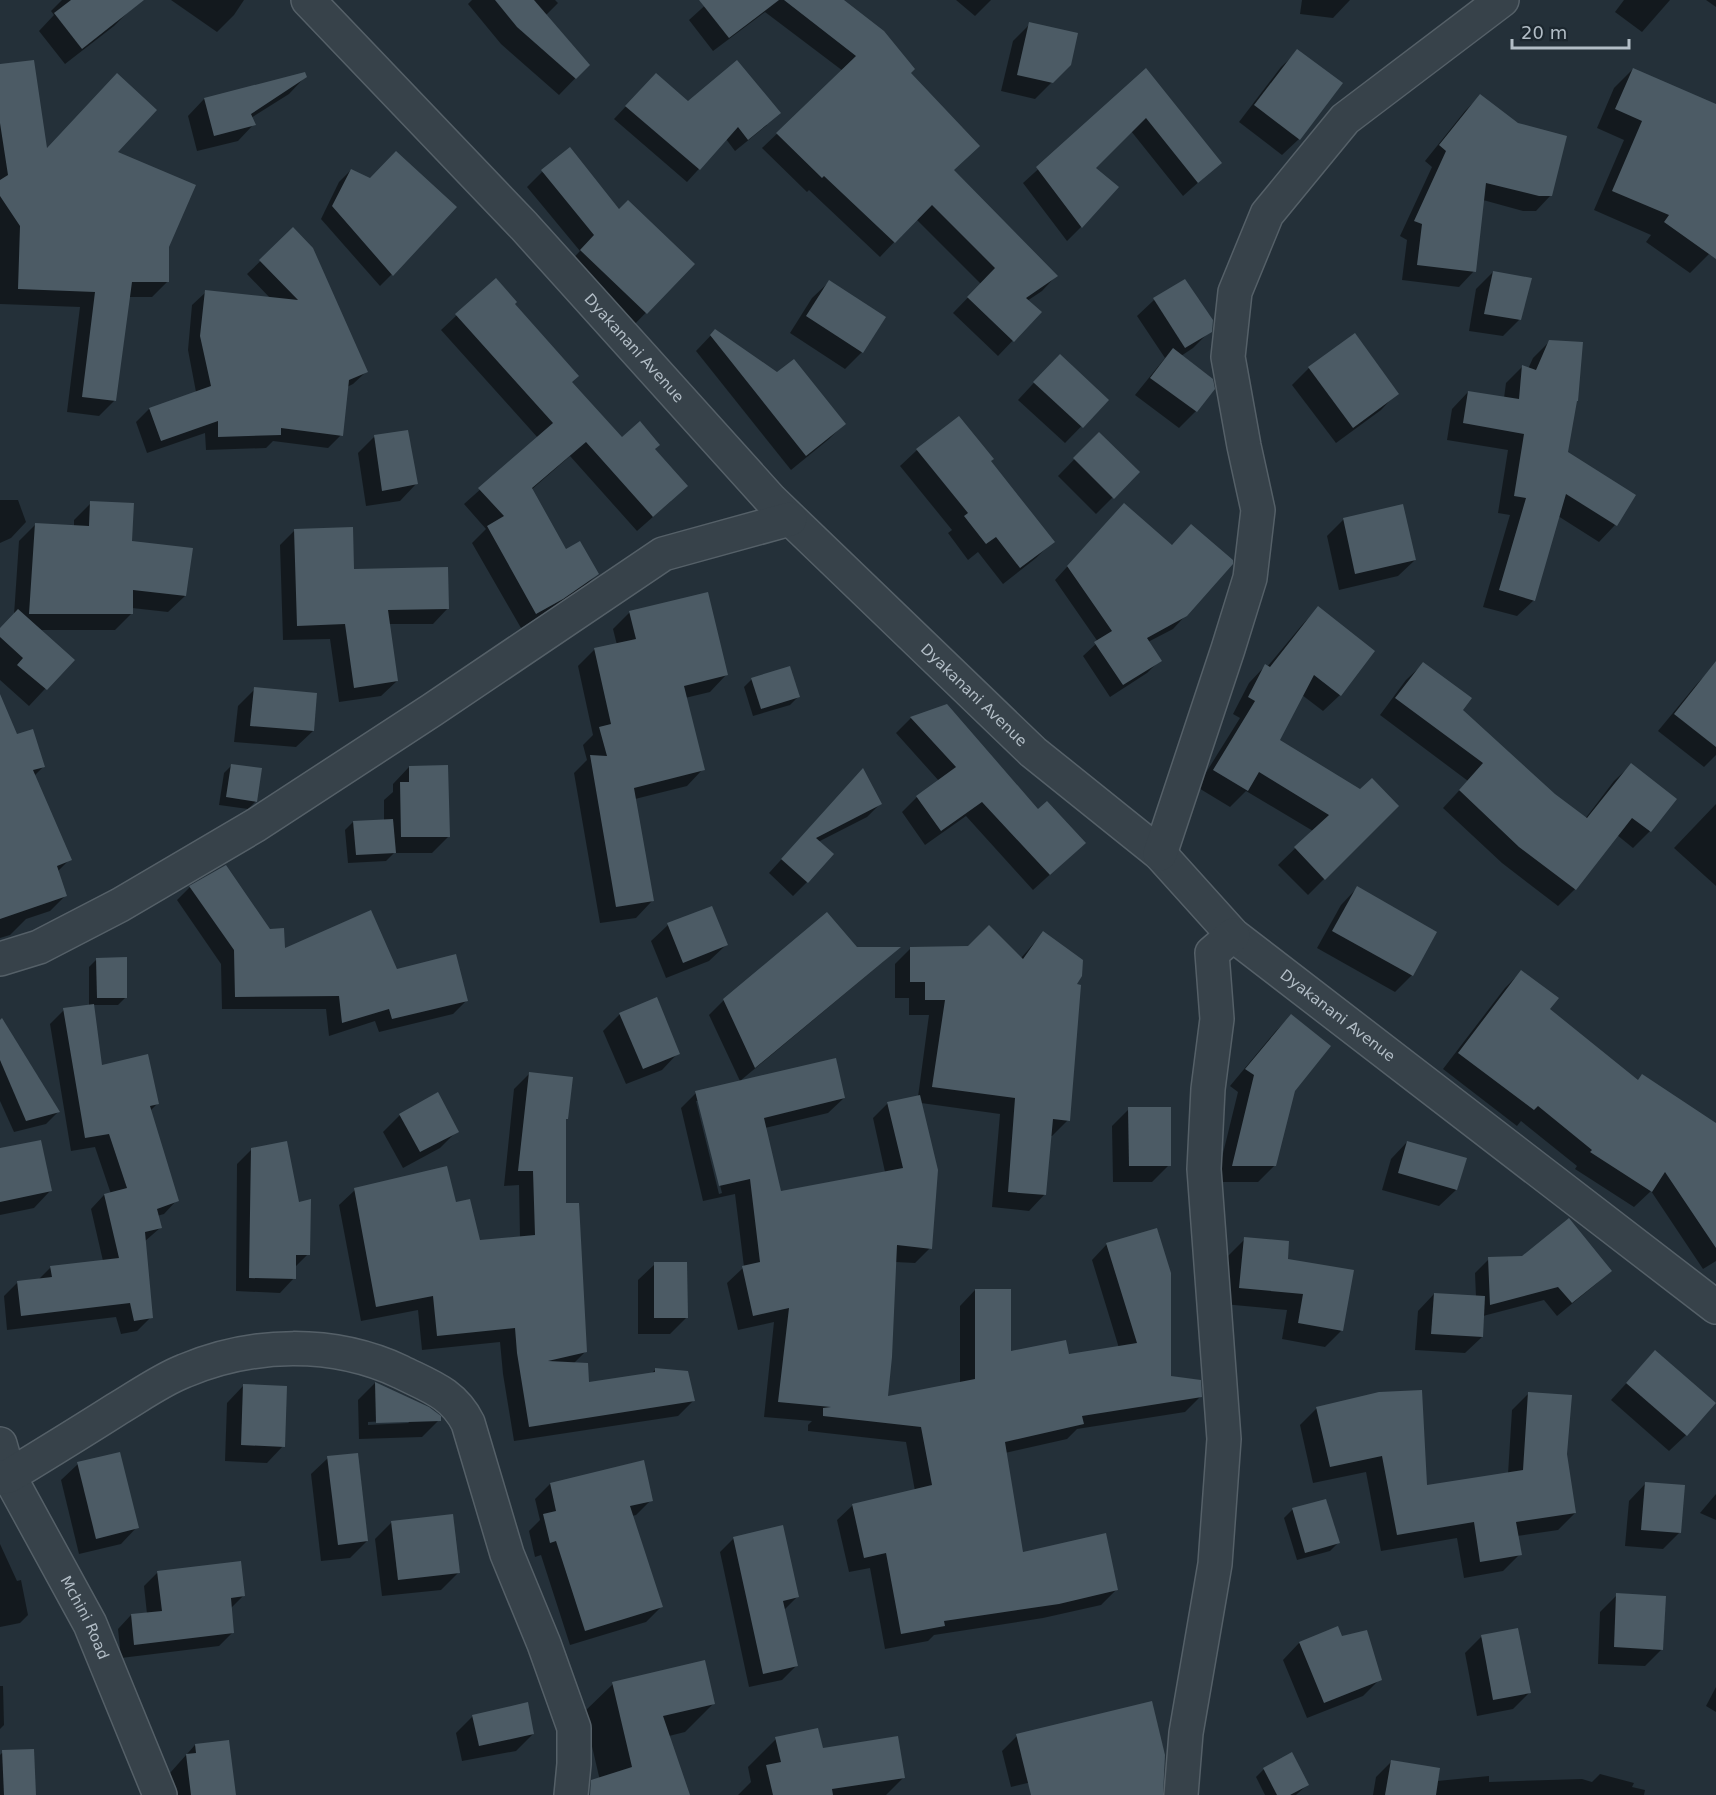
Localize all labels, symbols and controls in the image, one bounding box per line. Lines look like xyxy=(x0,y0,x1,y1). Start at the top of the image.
scale bar xyxy=(1512,12,1629,50)
text: 20 m xyxy=(1521,22,1567,43)
street label: Dyakanani Avenue xyxy=(580,290,688,406)
street label: Dyakanani Avenue xyxy=(917,640,1031,750)
street label: Dyakanani Avenue xyxy=(1277,966,1399,1065)
street label: Mchini Road xyxy=(56,1573,113,1662)

